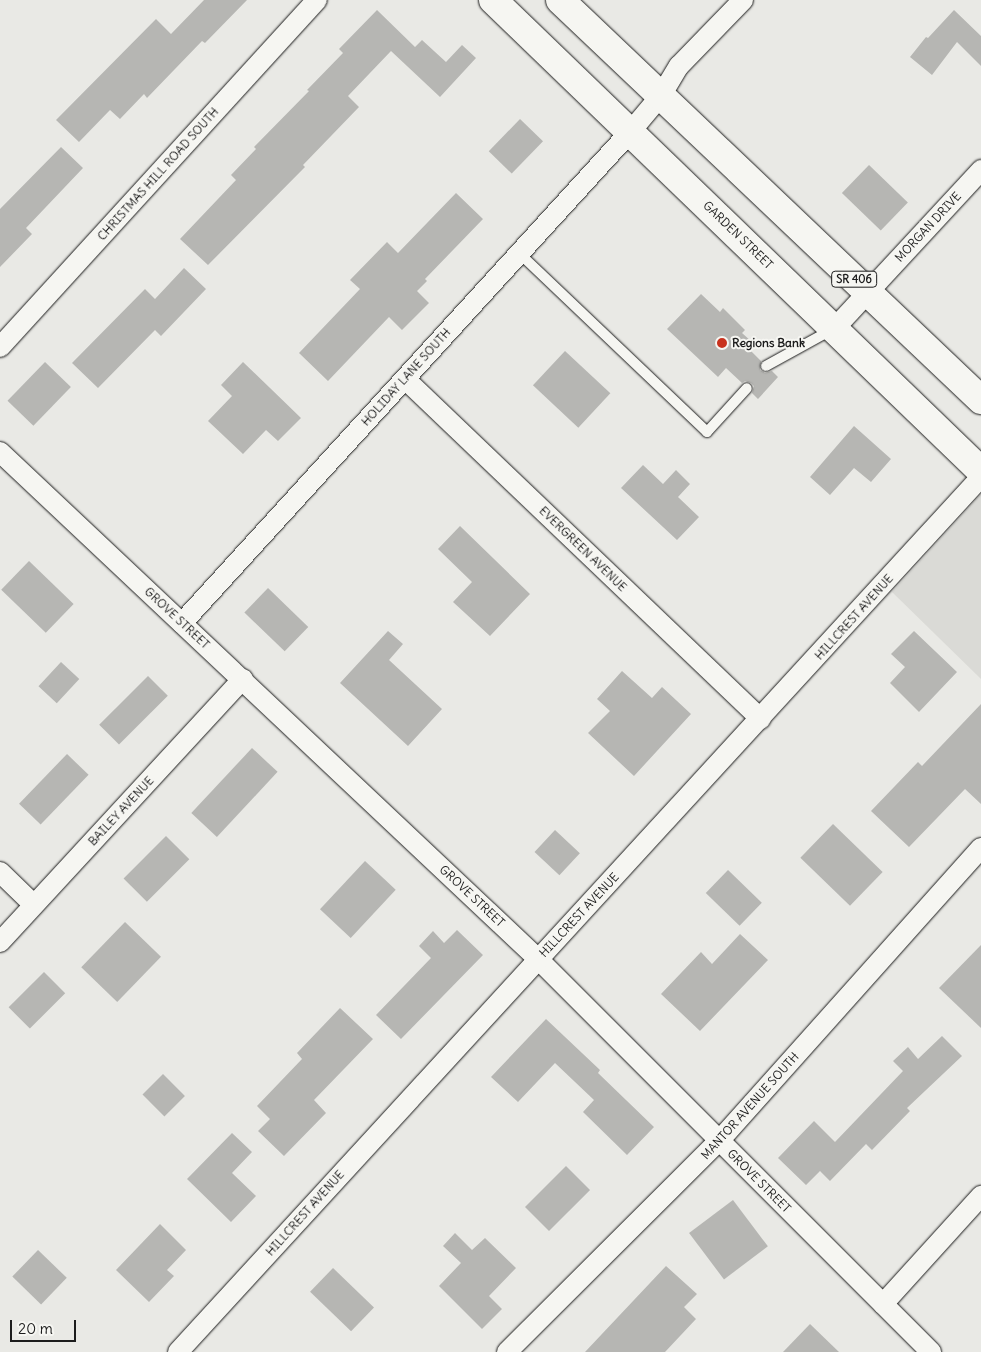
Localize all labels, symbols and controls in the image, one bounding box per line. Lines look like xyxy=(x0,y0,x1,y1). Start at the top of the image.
street label: CHRISTMAS HILL ROAD SOUTH xyxy=(94,105,222,243)
street label: MORGAN DRIVE xyxy=(892,189,964,265)
street label: GARDEN STREET xyxy=(700,198,776,272)
road number: SR 406 xyxy=(830,270,878,288)
street label: HOLIDAY LANE SOUTH xyxy=(358,325,454,429)
place label: Regions Bank xyxy=(732,336,805,350)
marker: Regions Bank xyxy=(716,337,728,349)
street label: EVERGREEN AVENUE xyxy=(536,503,630,595)
street label: HILLCREST AVENUE xyxy=(812,571,896,663)
street label: GROVE STREET xyxy=(141,584,213,652)
street label: BAILEY AVENUE xyxy=(85,773,157,849)
street label: GROVE STREET xyxy=(436,862,508,930)
street label: HILLCREST AVENUE xyxy=(536,870,622,960)
street label: MANTOR AVENUE SOUTH xyxy=(698,1050,802,1162)
street label: GROVE STREET xyxy=(724,1146,794,1216)
street label: HILLCREST AVENUE xyxy=(263,1167,347,1259)
scale bar xyxy=(12,1310,79,1342)
text: 20 m xyxy=(18,1319,53,1338)

